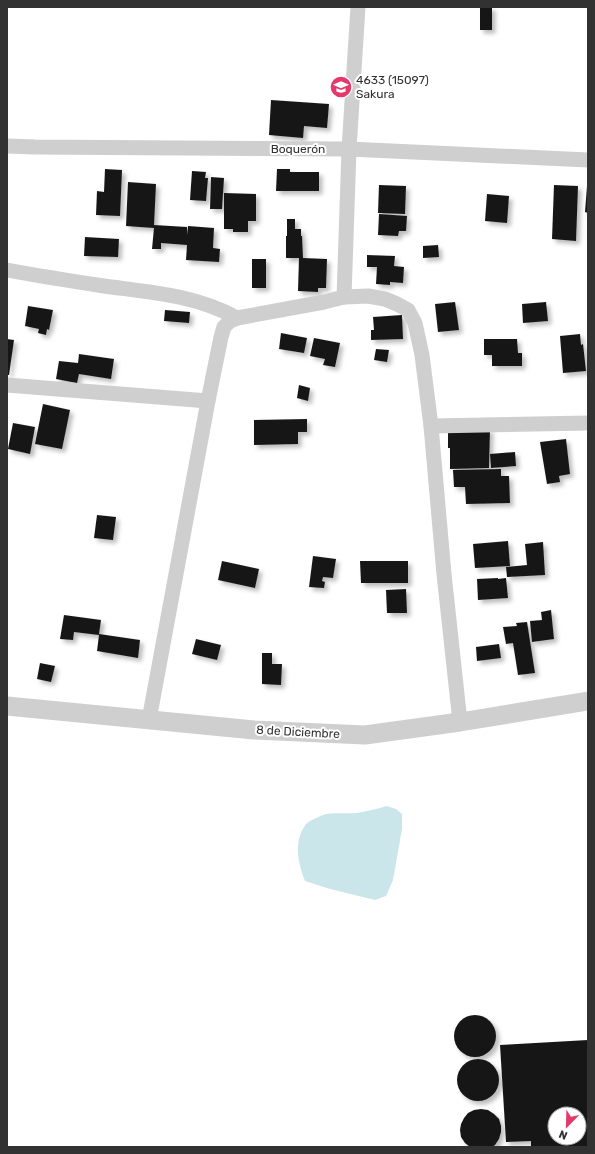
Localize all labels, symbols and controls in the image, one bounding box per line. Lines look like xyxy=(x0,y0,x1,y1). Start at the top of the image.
place label: 4633 (15097) Sakura xyxy=(356,73,429,101)
school or university icon: 4633 (15097) Sakura xyxy=(328,74,354,100)
street label: Boquerón xyxy=(271,142,325,156)
street label: 8 de Diciembre xyxy=(256,723,340,741)
north arrow xyxy=(547,1106,587,1146)
text: N xyxy=(557,1127,569,1142)

